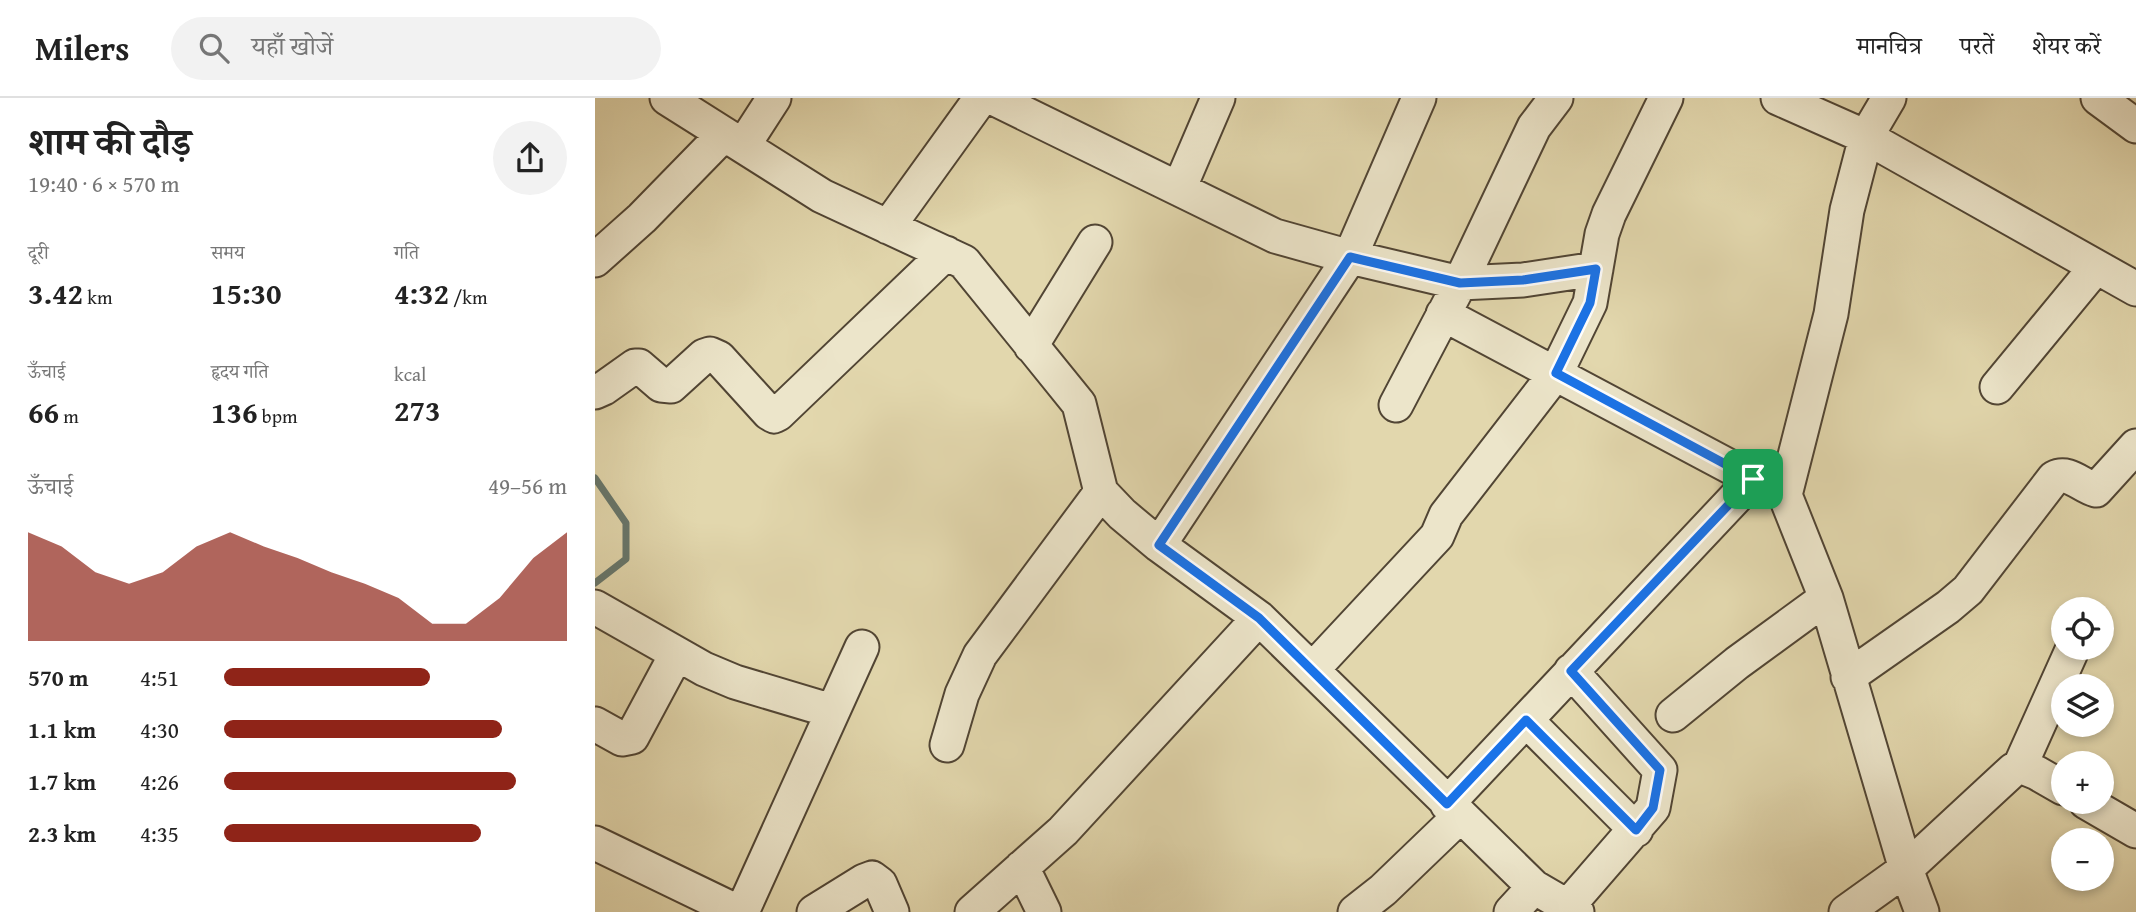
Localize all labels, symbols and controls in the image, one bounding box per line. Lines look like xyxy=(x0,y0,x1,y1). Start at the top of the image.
search box xyxy=(171,17,661,80)
text: Milers xyxy=(35,24,129,72)
text: यहाँ खोजें xyxy=(251,26,333,65)
text: मानचित्र xyxy=(1857,28,1922,63)
text: परतें xyxy=(1960,28,1994,63)
text: शेयर करें xyxy=(2032,28,2101,63)
icon: search xyxy=(195,29,233,67)
text: शाम की दौड़ xyxy=(28,113,191,169)
button: share xyxy=(493,121,567,195)
text: 19:40 · 6 × 570 m xyxy=(28,167,180,200)
text: दूरी xyxy=(28,238,49,266)
text: समय xyxy=(211,238,244,266)
text: गति xyxy=(394,238,419,266)
text: 3.42 xyxy=(28,271,83,315)
text: 15:30 xyxy=(211,271,282,315)
text: 4:32 xyxy=(394,271,449,315)
text: km xyxy=(83,283,112,311)
text: /km xyxy=(449,283,487,311)
text: ऊँचाई xyxy=(28,357,65,385)
text: हृदय गति xyxy=(211,357,268,385)
text: kcal xyxy=(394,360,426,388)
text: 273 xyxy=(394,388,441,432)
text: 66 xyxy=(28,390,59,434)
text: 136 xyxy=(211,390,258,434)
text: m xyxy=(59,402,79,430)
text: bpm xyxy=(258,402,297,430)
pin xyxy=(1723,449,1783,509)
icon: arrive xyxy=(1734,460,1772,498)
text: ऊँचाई xyxy=(28,469,73,502)
text: 49–56 m xyxy=(488,469,567,502)
map controls xyxy=(2051,597,2114,891)
button: locate xyxy=(2051,597,2114,660)
text: 570 m xyxy=(28,661,89,694)
text: 4:51 xyxy=(140,661,179,694)
button: layers xyxy=(2051,674,2114,737)
text: 1.1 km xyxy=(28,713,96,746)
text: 4:30 xyxy=(140,713,179,746)
button: + xyxy=(2051,751,2114,814)
text: 1.7 km xyxy=(28,765,96,798)
text: 4:26 xyxy=(140,765,179,798)
text: 2.3 km xyxy=(28,817,96,850)
text: 4:35 xyxy=(140,817,179,850)
button: − xyxy=(2051,828,2114,891)

